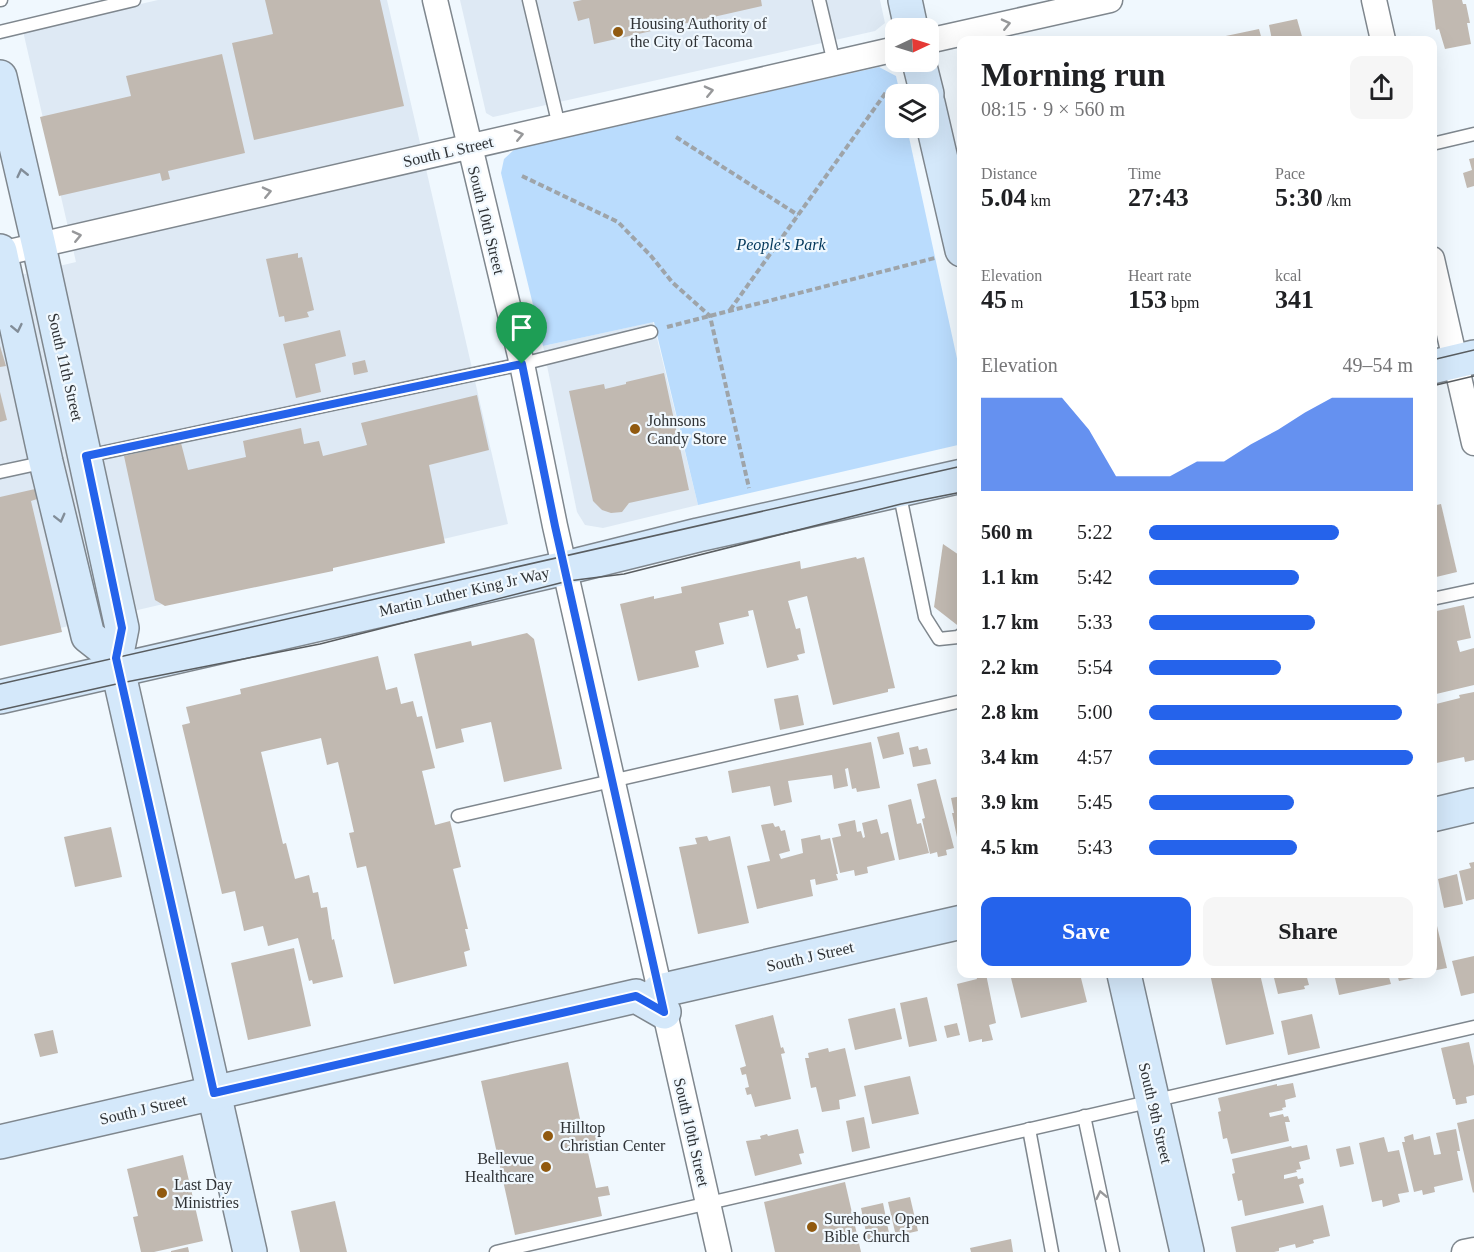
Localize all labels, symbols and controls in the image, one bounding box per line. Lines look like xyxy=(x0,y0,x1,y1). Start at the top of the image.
place label: Housing Authority of the City of Tacoma xyxy=(630,15,768,51)
north arrow xyxy=(885,18,939,72)
map controls xyxy=(885,18,939,138)
one-way arrow xyxy=(1001,18,1011,31)
marker: Housing Authority of the City of Tacoma xyxy=(611,25,625,39)
button: share xyxy=(1350,56,1413,119)
text: Morning run xyxy=(981,57,1165,93)
button: layers xyxy=(885,84,939,138)
one-way arrow xyxy=(704,86,714,99)
text: 08:15 · 9 × 560 m xyxy=(981,98,1125,120)
one-way arrow xyxy=(514,129,524,142)
street label: South L Street xyxy=(401,133,495,170)
street label: South 10th Street xyxy=(465,164,508,277)
text: Distance xyxy=(981,165,1037,182)
text: Time xyxy=(1128,165,1161,182)
text: Pace xyxy=(1275,165,1305,182)
one-way arrow xyxy=(17,169,30,179)
text: 5.04 xyxy=(981,183,1027,212)
text: 27:43 xyxy=(1128,183,1189,212)
text: 5:30 xyxy=(1275,183,1323,212)
one-way arrow xyxy=(262,186,272,199)
text: km xyxy=(1027,192,1051,209)
text: /km xyxy=(1323,192,1352,209)
one-way arrow xyxy=(72,230,82,243)
park label: People's Park xyxy=(735,236,826,254)
text: Elevation xyxy=(981,267,1042,284)
text: Heart rate xyxy=(1128,267,1192,284)
text: kcal xyxy=(1275,267,1302,284)
text: 45 xyxy=(981,285,1007,314)
text: 153 xyxy=(1128,285,1167,314)
text: 341 xyxy=(1275,285,1314,314)
text: m xyxy=(1007,294,1023,311)
text: bpm xyxy=(1167,294,1199,311)
pin xyxy=(496,302,547,364)
street label: South 11th Street xyxy=(45,311,86,423)
icon: arrive xyxy=(505,311,538,344)
one-way arrow xyxy=(10,323,23,333)
text: Elevation xyxy=(981,354,1058,376)
text: 49–54 m xyxy=(1342,354,1413,376)
place label: Johnsons Candy Store xyxy=(647,412,727,448)
marker: Johnsons Candy Store xyxy=(628,422,642,436)
one-way arrow xyxy=(52,513,65,523)
text: 560 m xyxy=(981,521,1033,543)
text: 5:22 xyxy=(1077,521,1113,543)
street label: Martin Luther King Jr Way xyxy=(377,564,551,620)
text: 1.1 km xyxy=(981,566,1039,588)
text: 5:42 xyxy=(1077,566,1113,588)
text: 1.7 km xyxy=(981,611,1039,633)
text: 5:33 xyxy=(1077,611,1113,633)
text: 2.2 km xyxy=(981,656,1039,678)
text: 5:54 xyxy=(1077,656,1113,678)
text: 2.8 km xyxy=(981,701,1039,723)
text: 5:00 xyxy=(1077,701,1113,723)
text: 3.4 km xyxy=(981,746,1039,768)
text: 4:57 xyxy=(1077,746,1113,768)
text: 3.9 km xyxy=(981,791,1039,813)
text: 5:45 xyxy=(1077,791,1113,813)
text: 4.5 km xyxy=(981,836,1039,858)
text: 5:43 xyxy=(1077,836,1113,858)
button: Save xyxy=(981,897,1191,966)
button: Share xyxy=(1203,897,1413,966)
street label: South J Street xyxy=(765,938,856,975)
street label: South 9th Street xyxy=(1136,1061,1176,1166)
street label: South 10th Street xyxy=(671,1076,712,1189)
street label: South J Street xyxy=(98,1091,189,1128)
place label: Hilltop Christian Center xyxy=(560,1119,666,1154)
marker: Hilltop Christian Center xyxy=(541,1129,555,1143)
place label: Bellevue Healthcare xyxy=(465,1150,534,1185)
marker: Bellevue Healthcare xyxy=(539,1160,553,1174)
place label: Last Day Ministries xyxy=(174,1176,239,1211)
marker: Last Day Ministries xyxy=(155,1186,169,1200)
one-way arrow xyxy=(1095,1190,1108,1200)
place label: Surehouse Open Bible Church xyxy=(824,1210,929,1245)
marker: Surehouse Open Bible Church xyxy=(805,1220,819,1234)

